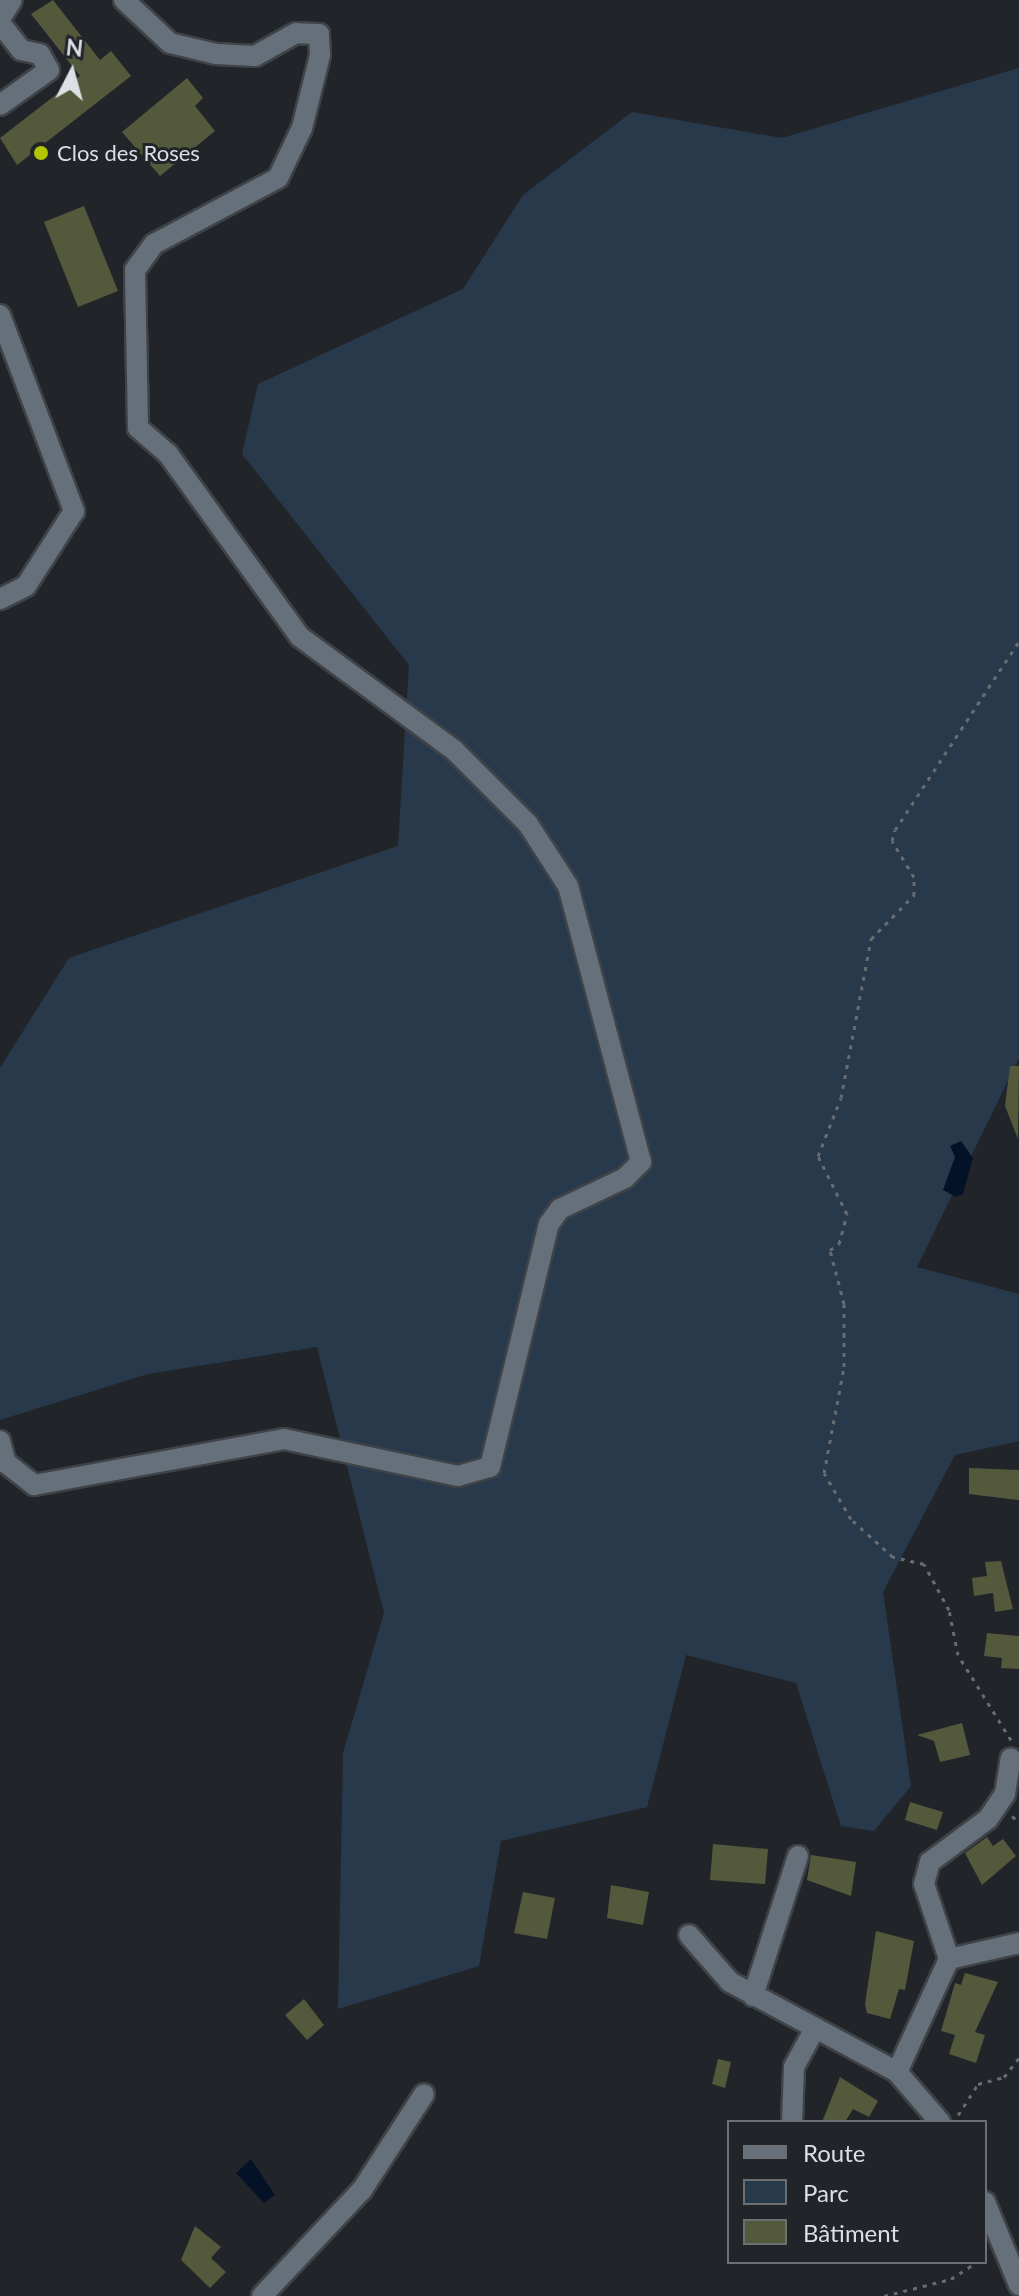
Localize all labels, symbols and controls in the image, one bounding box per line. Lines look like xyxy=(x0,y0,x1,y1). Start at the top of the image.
north arrow xyxy=(32,32,112,112)
text: N xyxy=(65,33,84,62)
place label: Clos des Roses xyxy=(57,140,200,166)
marker: Clos des Roses xyxy=(32,144,50,162)
legend xyxy=(727,2120,987,2264)
text: Route xyxy=(803,2138,865,2167)
text: Parc xyxy=(803,2178,849,2207)
text: Bâtiment xyxy=(803,2218,899,2247)

